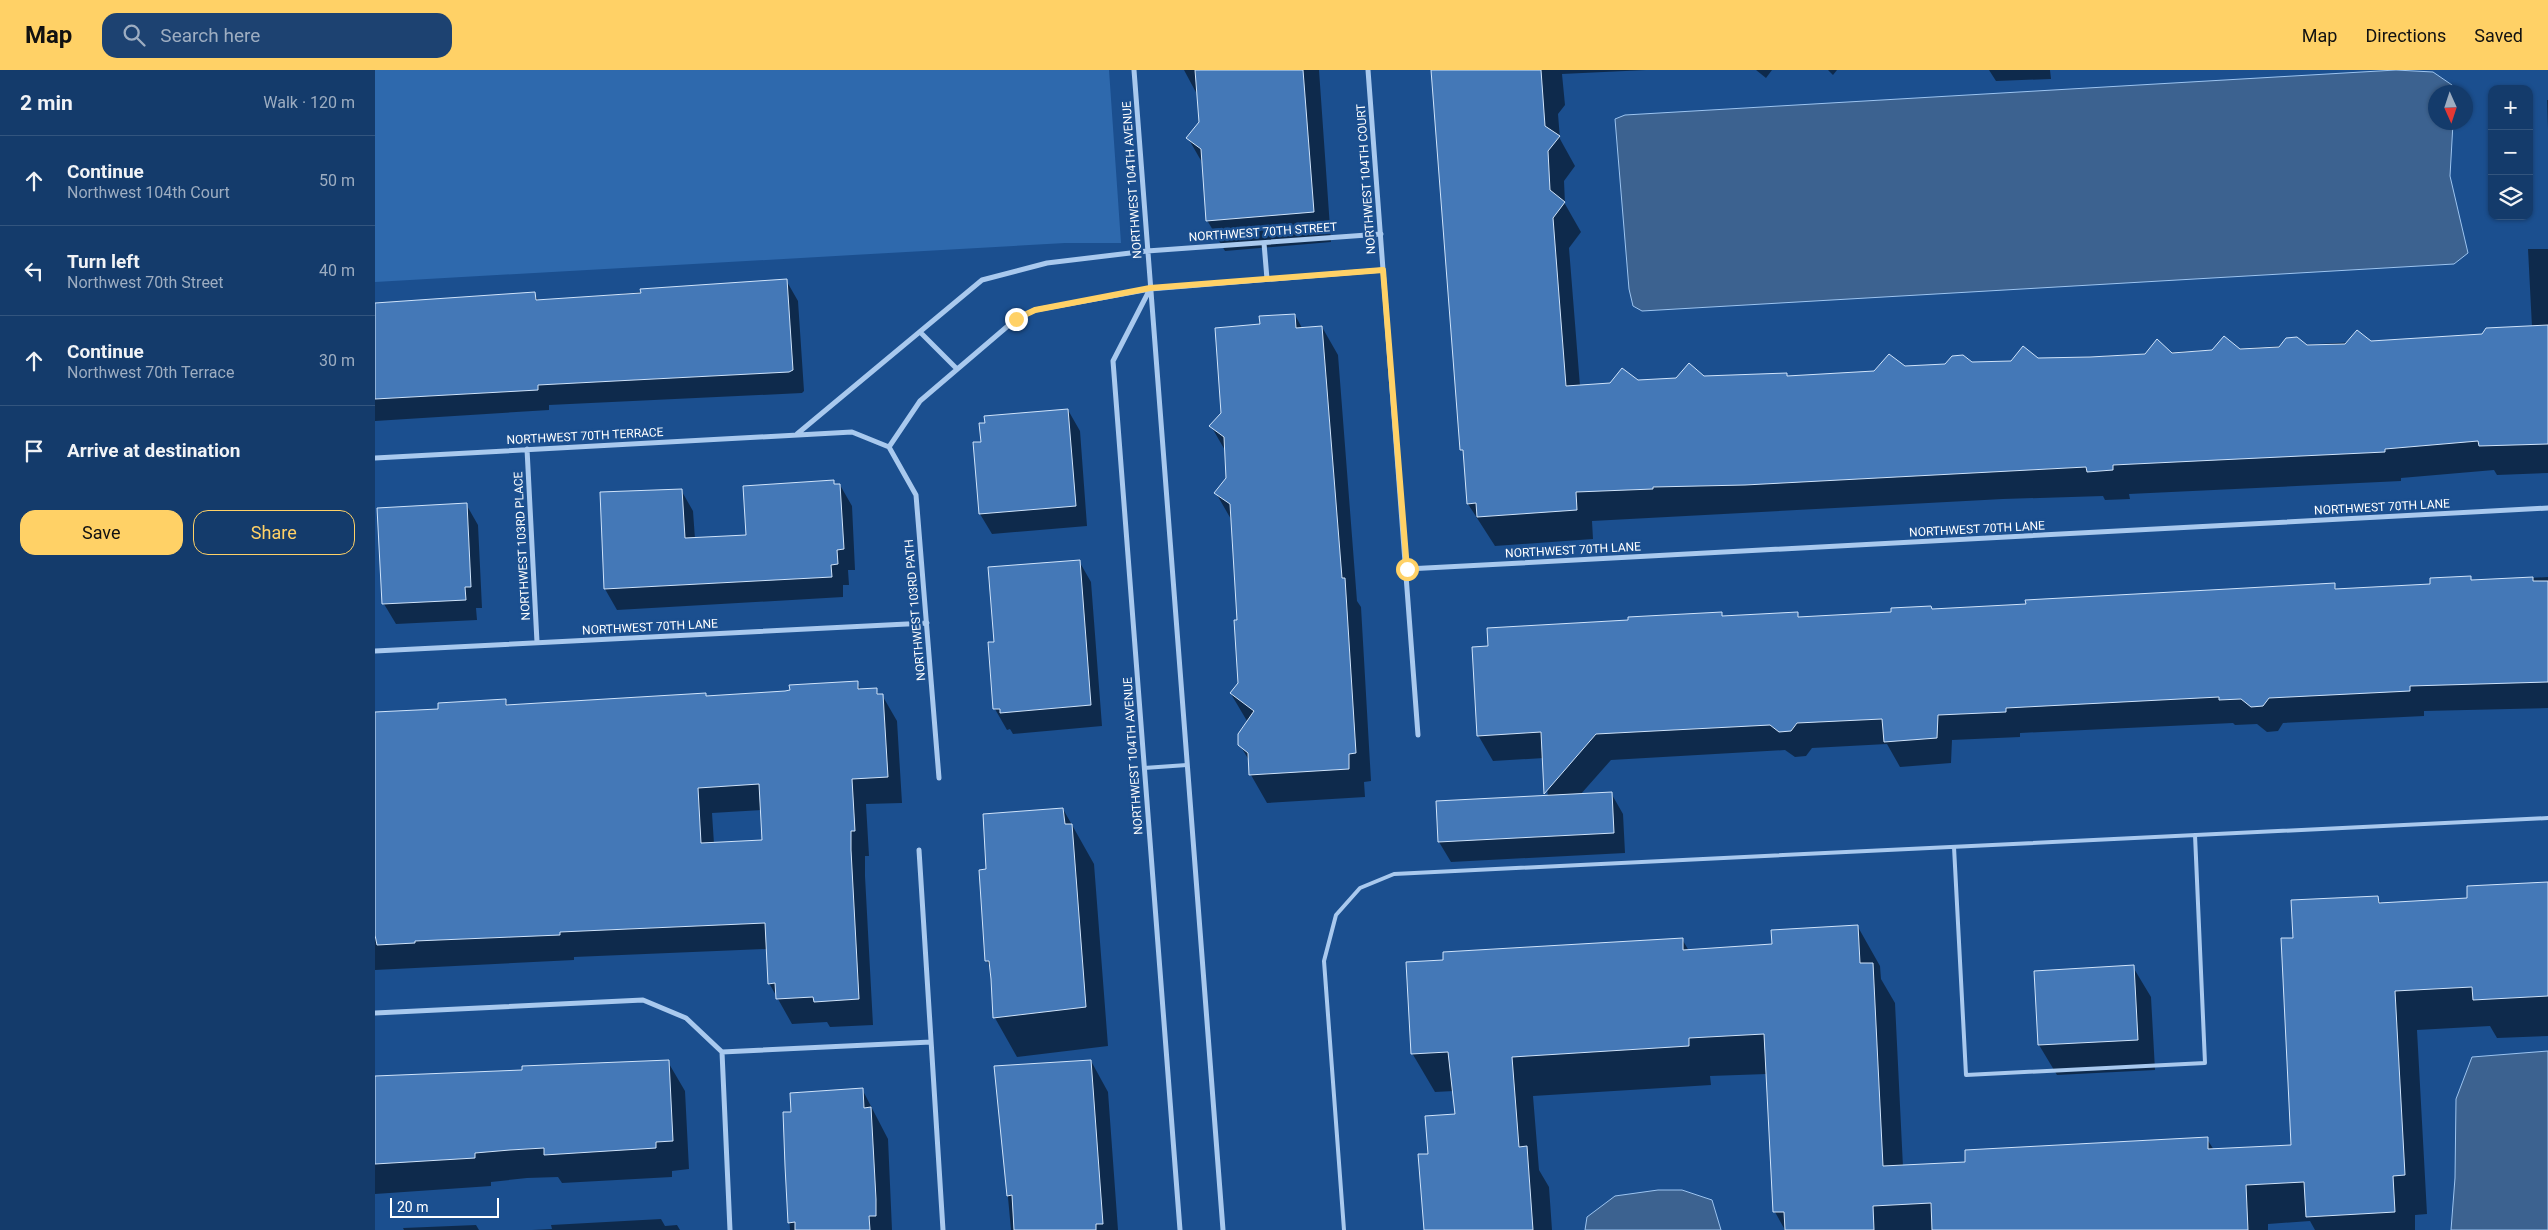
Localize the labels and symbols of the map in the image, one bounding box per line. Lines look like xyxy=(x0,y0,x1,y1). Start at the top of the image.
north arrow xyxy=(2428,85,2473,130)
street label: NORTHWEST 104TH AVENUE xyxy=(1119,101,1144,259)
street label: NORTHWEST 104TH COURT xyxy=(1354,103,1378,255)
street label: NORTHWEST 70TH STREET xyxy=(1188,220,1338,244)
route end xyxy=(1005,308,1028,331)
street label: NORTHWEST 70TH TERRACE xyxy=(506,425,664,447)
street label: NORTHWEST 103RD PLACE xyxy=(511,471,533,621)
street label: NORTHWEST 70TH LANE xyxy=(2314,496,2450,518)
street label: NORTHWEST 70TH LANE xyxy=(1909,518,2045,540)
street label: NORTHWEST 103RD PATH xyxy=(902,539,928,681)
street label: NORTHWEST 70TH LANE xyxy=(1505,539,1641,561)
route start xyxy=(1396,558,1419,581)
street label: NORTHWEST 70TH LANE xyxy=(582,616,718,638)
street label: NORTHWEST 104TH AVENUE xyxy=(1120,677,1145,835)
scale bar xyxy=(390,1195,499,1218)

